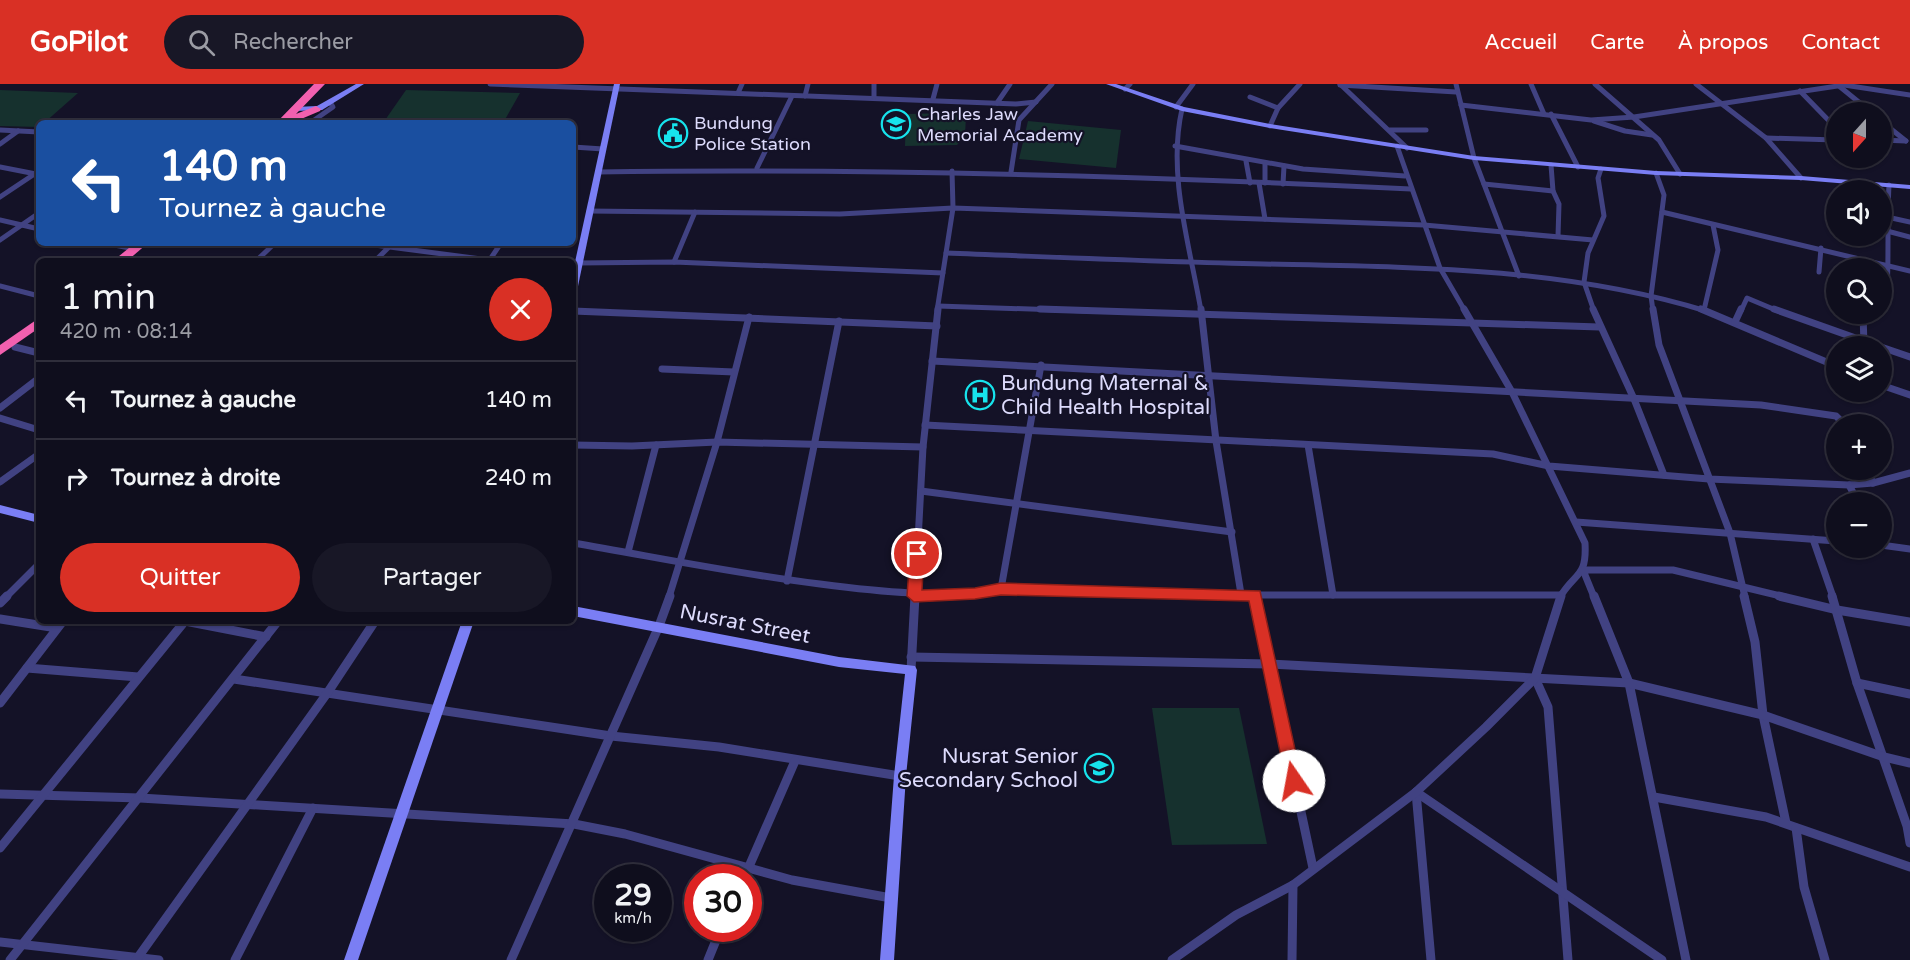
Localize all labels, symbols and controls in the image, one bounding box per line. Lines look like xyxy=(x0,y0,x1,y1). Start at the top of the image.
search box xyxy=(164,15,584,69)
text: GoPilot xyxy=(30,25,128,59)
icon: search xyxy=(185,26,218,59)
text: Rechercher xyxy=(233,29,353,55)
text: Accueil xyxy=(1484,30,1557,55)
text: Carte xyxy=(1590,30,1644,55)
text: À propos xyxy=(1677,30,1768,55)
text: Contact xyxy=(1801,30,1880,55)
north arrow xyxy=(1826,102,1892,168)
map controls xyxy=(1826,102,1892,558)
place label: Charles Jaw Memorial Academy xyxy=(917,103,1083,146)
school or university icon: Charles Jaw Memorial Academy xyxy=(880,108,912,140)
place label: Bundung Police Station xyxy=(694,112,811,155)
public building icon: Bundung Police Station xyxy=(657,117,689,149)
text: 140 m xyxy=(159,141,288,192)
icon: left xyxy=(60,144,138,222)
button: sound xyxy=(1826,180,1892,246)
text: Tournez à gauche xyxy=(159,192,386,225)
button: search xyxy=(1826,258,1892,324)
text: 1 min xyxy=(60,276,156,319)
button: close xyxy=(489,278,552,341)
text: 420 m · 08:14 xyxy=(60,320,192,344)
button: layers xyxy=(1826,336,1892,402)
place label: Bundung Maternal & Child Health Hospital xyxy=(1001,371,1210,420)
hospital icon: Bundung Maternal & Child Health Hospital xyxy=(964,379,996,411)
icon: left xyxy=(60,384,93,417)
text: Tournez à gauche xyxy=(111,387,296,413)
text: 140 m xyxy=(485,387,552,413)
button: + xyxy=(1826,414,1892,480)
icon: right xyxy=(60,462,93,495)
text: Tournez à droite xyxy=(111,465,280,491)
text: 240 m xyxy=(485,465,552,491)
button: − xyxy=(1826,492,1892,558)
pin xyxy=(891,528,942,579)
icon: arrive xyxy=(900,537,933,570)
button: Quitter xyxy=(60,543,300,612)
button: Partager xyxy=(312,543,552,612)
street label: Nusrat Street xyxy=(678,599,812,649)
place label: Nusrat Senior Secondary School xyxy=(899,744,1078,793)
position arrow xyxy=(1262,749,1326,813)
school or university icon: Nusrat Senior Secondary School xyxy=(1083,752,1115,784)
speed limit sign: 30 xyxy=(684,864,762,942)
text: 29 xyxy=(614,877,652,914)
text: km/h xyxy=(614,909,652,927)

